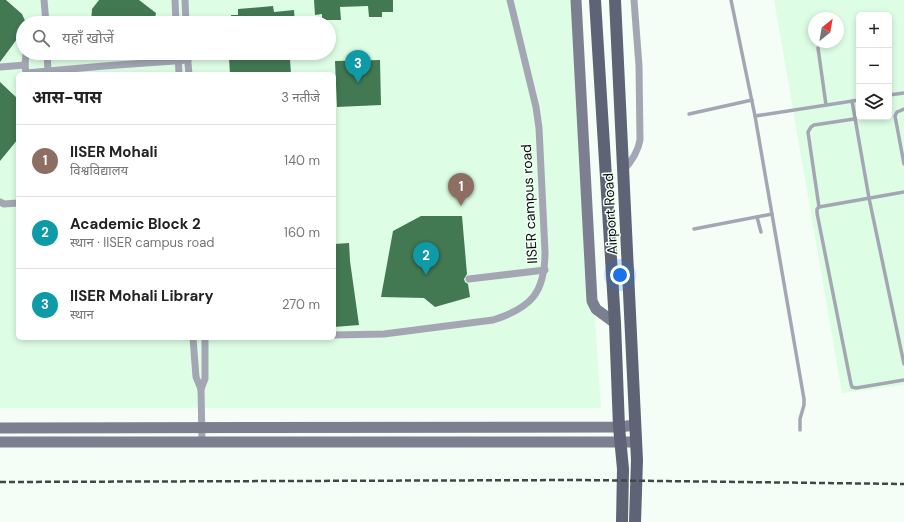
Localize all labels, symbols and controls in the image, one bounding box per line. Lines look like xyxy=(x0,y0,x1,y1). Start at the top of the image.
north arrow xyxy=(808,12,844,48)
map controls xyxy=(856,12,892,120)
button: + xyxy=(856,12,892,48)
search box xyxy=(16,16,336,60)
icon: search xyxy=(30,27,52,49)
text: यहाँ खोजें xyxy=(62,28,114,48)
button: − xyxy=(856,48,892,84)
pin: 3 xyxy=(345,50,371,83)
button: layers xyxy=(856,84,892,120)
text: आस-पास xyxy=(32,86,102,108)
text: 3 नतीजे xyxy=(281,89,320,106)
text: IISER Mohali xyxy=(70,142,158,162)
street label: IISER campus road xyxy=(517,144,541,264)
text: 1 xyxy=(43,152,47,169)
text: 140 m xyxy=(284,152,320,169)
text: विश्वविद्यालय xyxy=(70,162,128,179)
pin: 1 xyxy=(448,173,474,206)
street label: Airport Road xyxy=(599,173,621,255)
text: Academic Block 2 xyxy=(70,214,201,234)
text: 2 xyxy=(41,224,49,241)
text: 160 m xyxy=(284,224,320,241)
text: स्थान · IISER campus road xyxy=(70,234,214,251)
pin: 2 xyxy=(413,242,439,275)
your location xyxy=(610,265,630,285)
text: IISER Mohali Library xyxy=(70,286,214,306)
text: 3 xyxy=(41,296,49,313)
text: 270 m xyxy=(282,296,320,313)
text: स्थान xyxy=(70,306,94,323)

